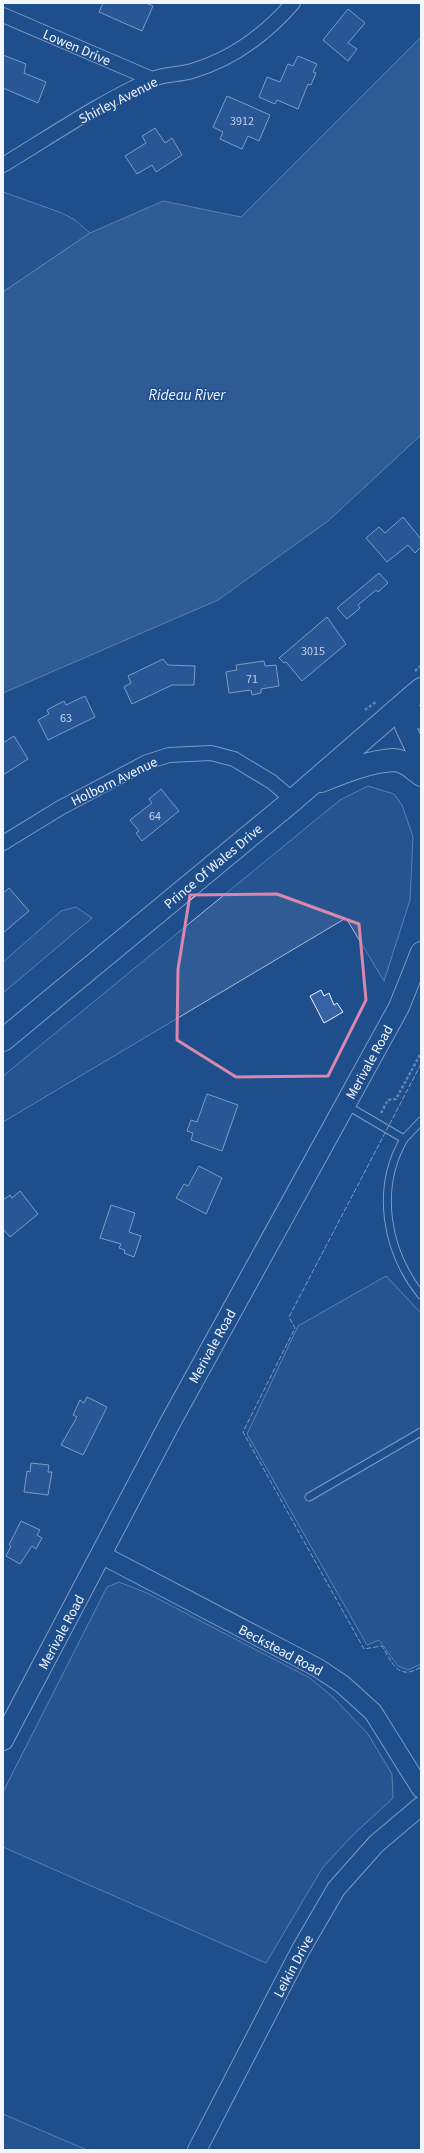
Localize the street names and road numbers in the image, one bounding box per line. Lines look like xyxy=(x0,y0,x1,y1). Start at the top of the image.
street label: Lowen Drive xyxy=(40,25,114,71)
street label: Shirley Avenue xyxy=(75,72,162,129)
street label: Holborn Avenue xyxy=(68,752,161,812)
street label: Prince Of Wales Drive xyxy=(160,819,267,914)
street label: Merivale Road xyxy=(341,1022,399,1103)
street label: Merivale Road xyxy=(184,1306,242,1387)
street label: Merivale Road xyxy=(34,1592,90,1673)
street label: Beckstead Road xyxy=(235,1620,326,1682)
street label: Leikin Drive xyxy=(269,1932,319,2001)

